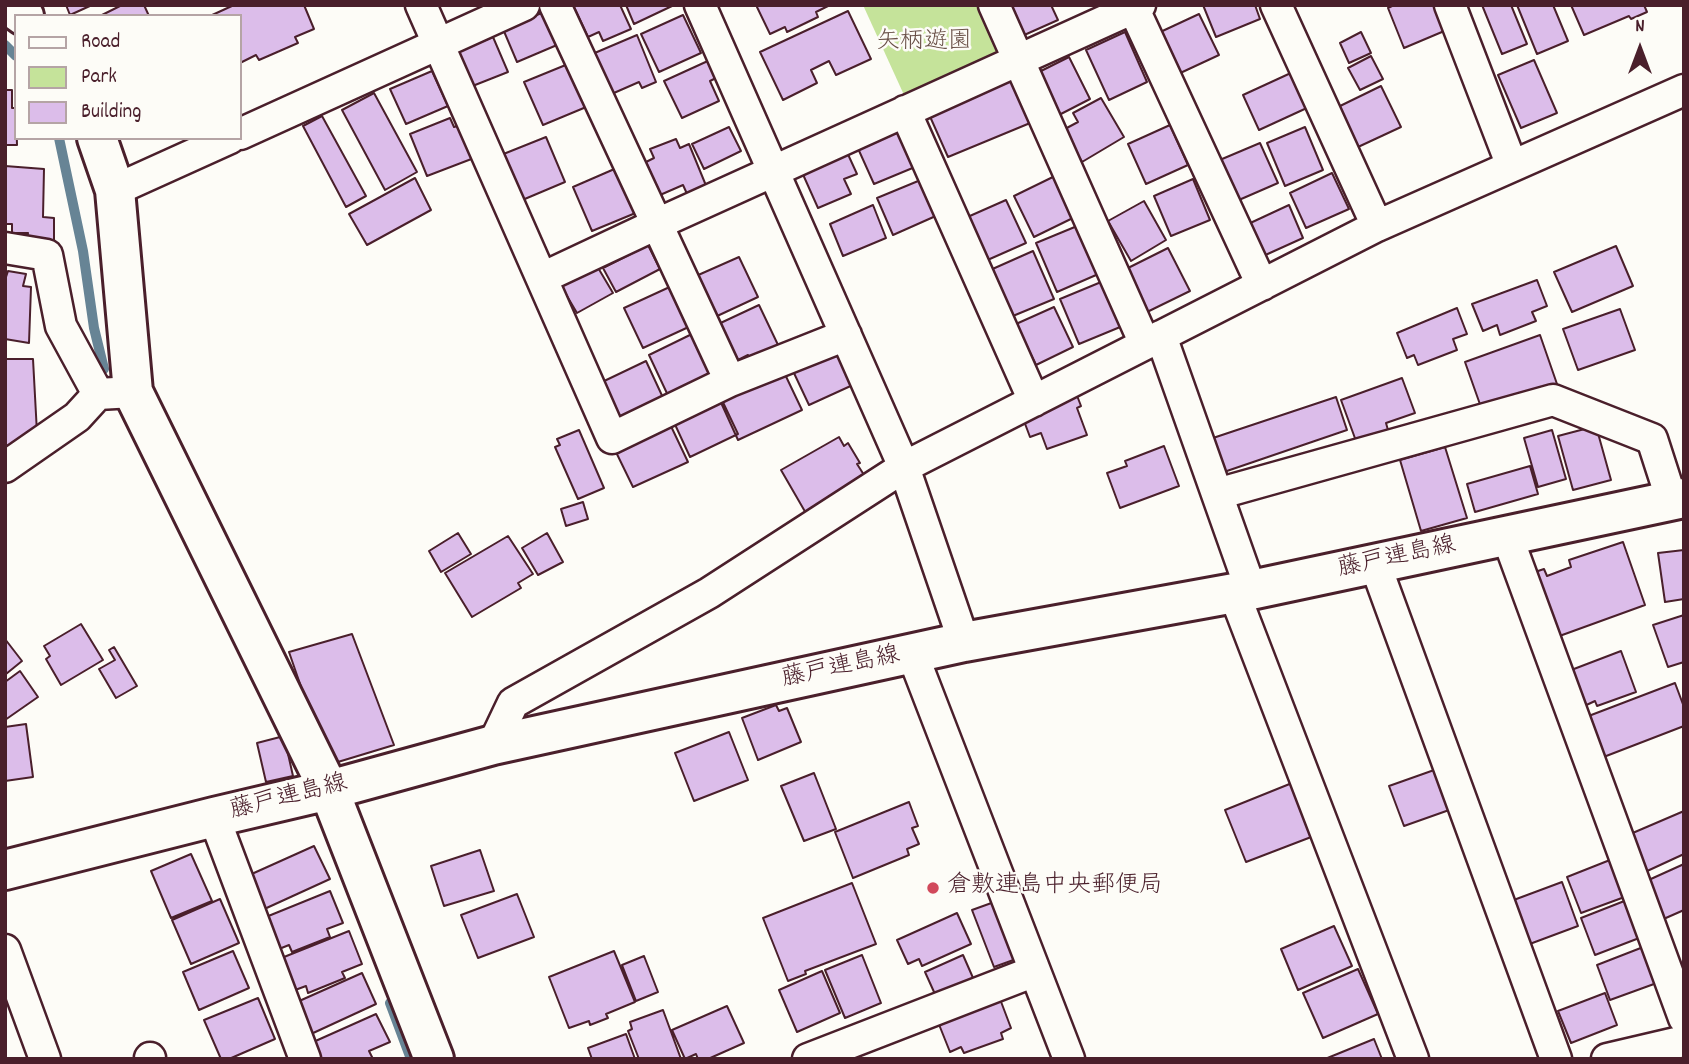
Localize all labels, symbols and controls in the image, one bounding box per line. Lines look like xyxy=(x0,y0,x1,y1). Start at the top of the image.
legend xyxy=(14,14,242,140)
north arrow xyxy=(1605,14,1675,84)
text: N xyxy=(1635,14,1645,41)
text: Road xyxy=(81,28,120,58)
park label: 矢柄遊園 xyxy=(876,30,972,58)
text: Park xyxy=(81,63,117,93)
text: Building xyxy=(81,98,141,128)
street label: 藤戸連島線 xyxy=(1335,532,1459,586)
street label: 藤戸連島線 xyxy=(779,642,903,696)
street label: 藤戸連島線 xyxy=(227,771,351,827)
place label: 倉敷連島中央郵便局 xyxy=(947,874,1163,902)
marker: 倉敷連島中央郵便局 xyxy=(925,880,941,896)

